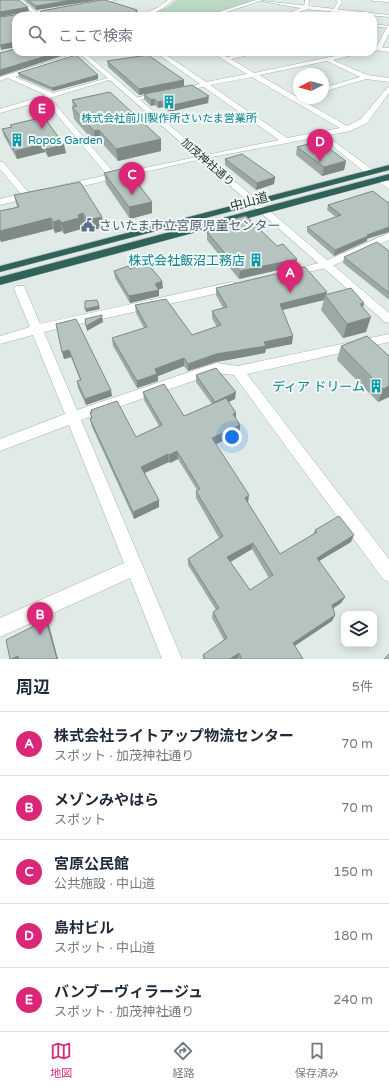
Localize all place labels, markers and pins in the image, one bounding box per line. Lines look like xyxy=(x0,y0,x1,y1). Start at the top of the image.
building icon: 株式会社前川製作所さいたま営業所 xyxy=(161,94,177,110)
pin: E xyxy=(29,96,55,129)
place label: 株式会社前川製作所さいたま営業所 xyxy=(81,112,258,125)
pin: D xyxy=(307,129,333,162)
building icon: Ropos Garden xyxy=(9,132,25,148)
place label: Ropos Garden xyxy=(28,134,103,147)
pin: C xyxy=(119,162,145,195)
public building icon: さいたま市立宮原児童センター xyxy=(80,217,96,233)
place label: さいたま市立宮原児童センター xyxy=(99,218,281,234)
building icon: 株式会社飯沼工務店 xyxy=(248,252,264,268)
place label: 株式会社飯沼工務店 xyxy=(128,253,245,269)
pin: A xyxy=(277,260,303,293)
building icon: ディア ドリーム xyxy=(368,378,384,394)
place label: ディア ドリーム xyxy=(272,379,365,395)
pin: B xyxy=(27,602,53,635)

